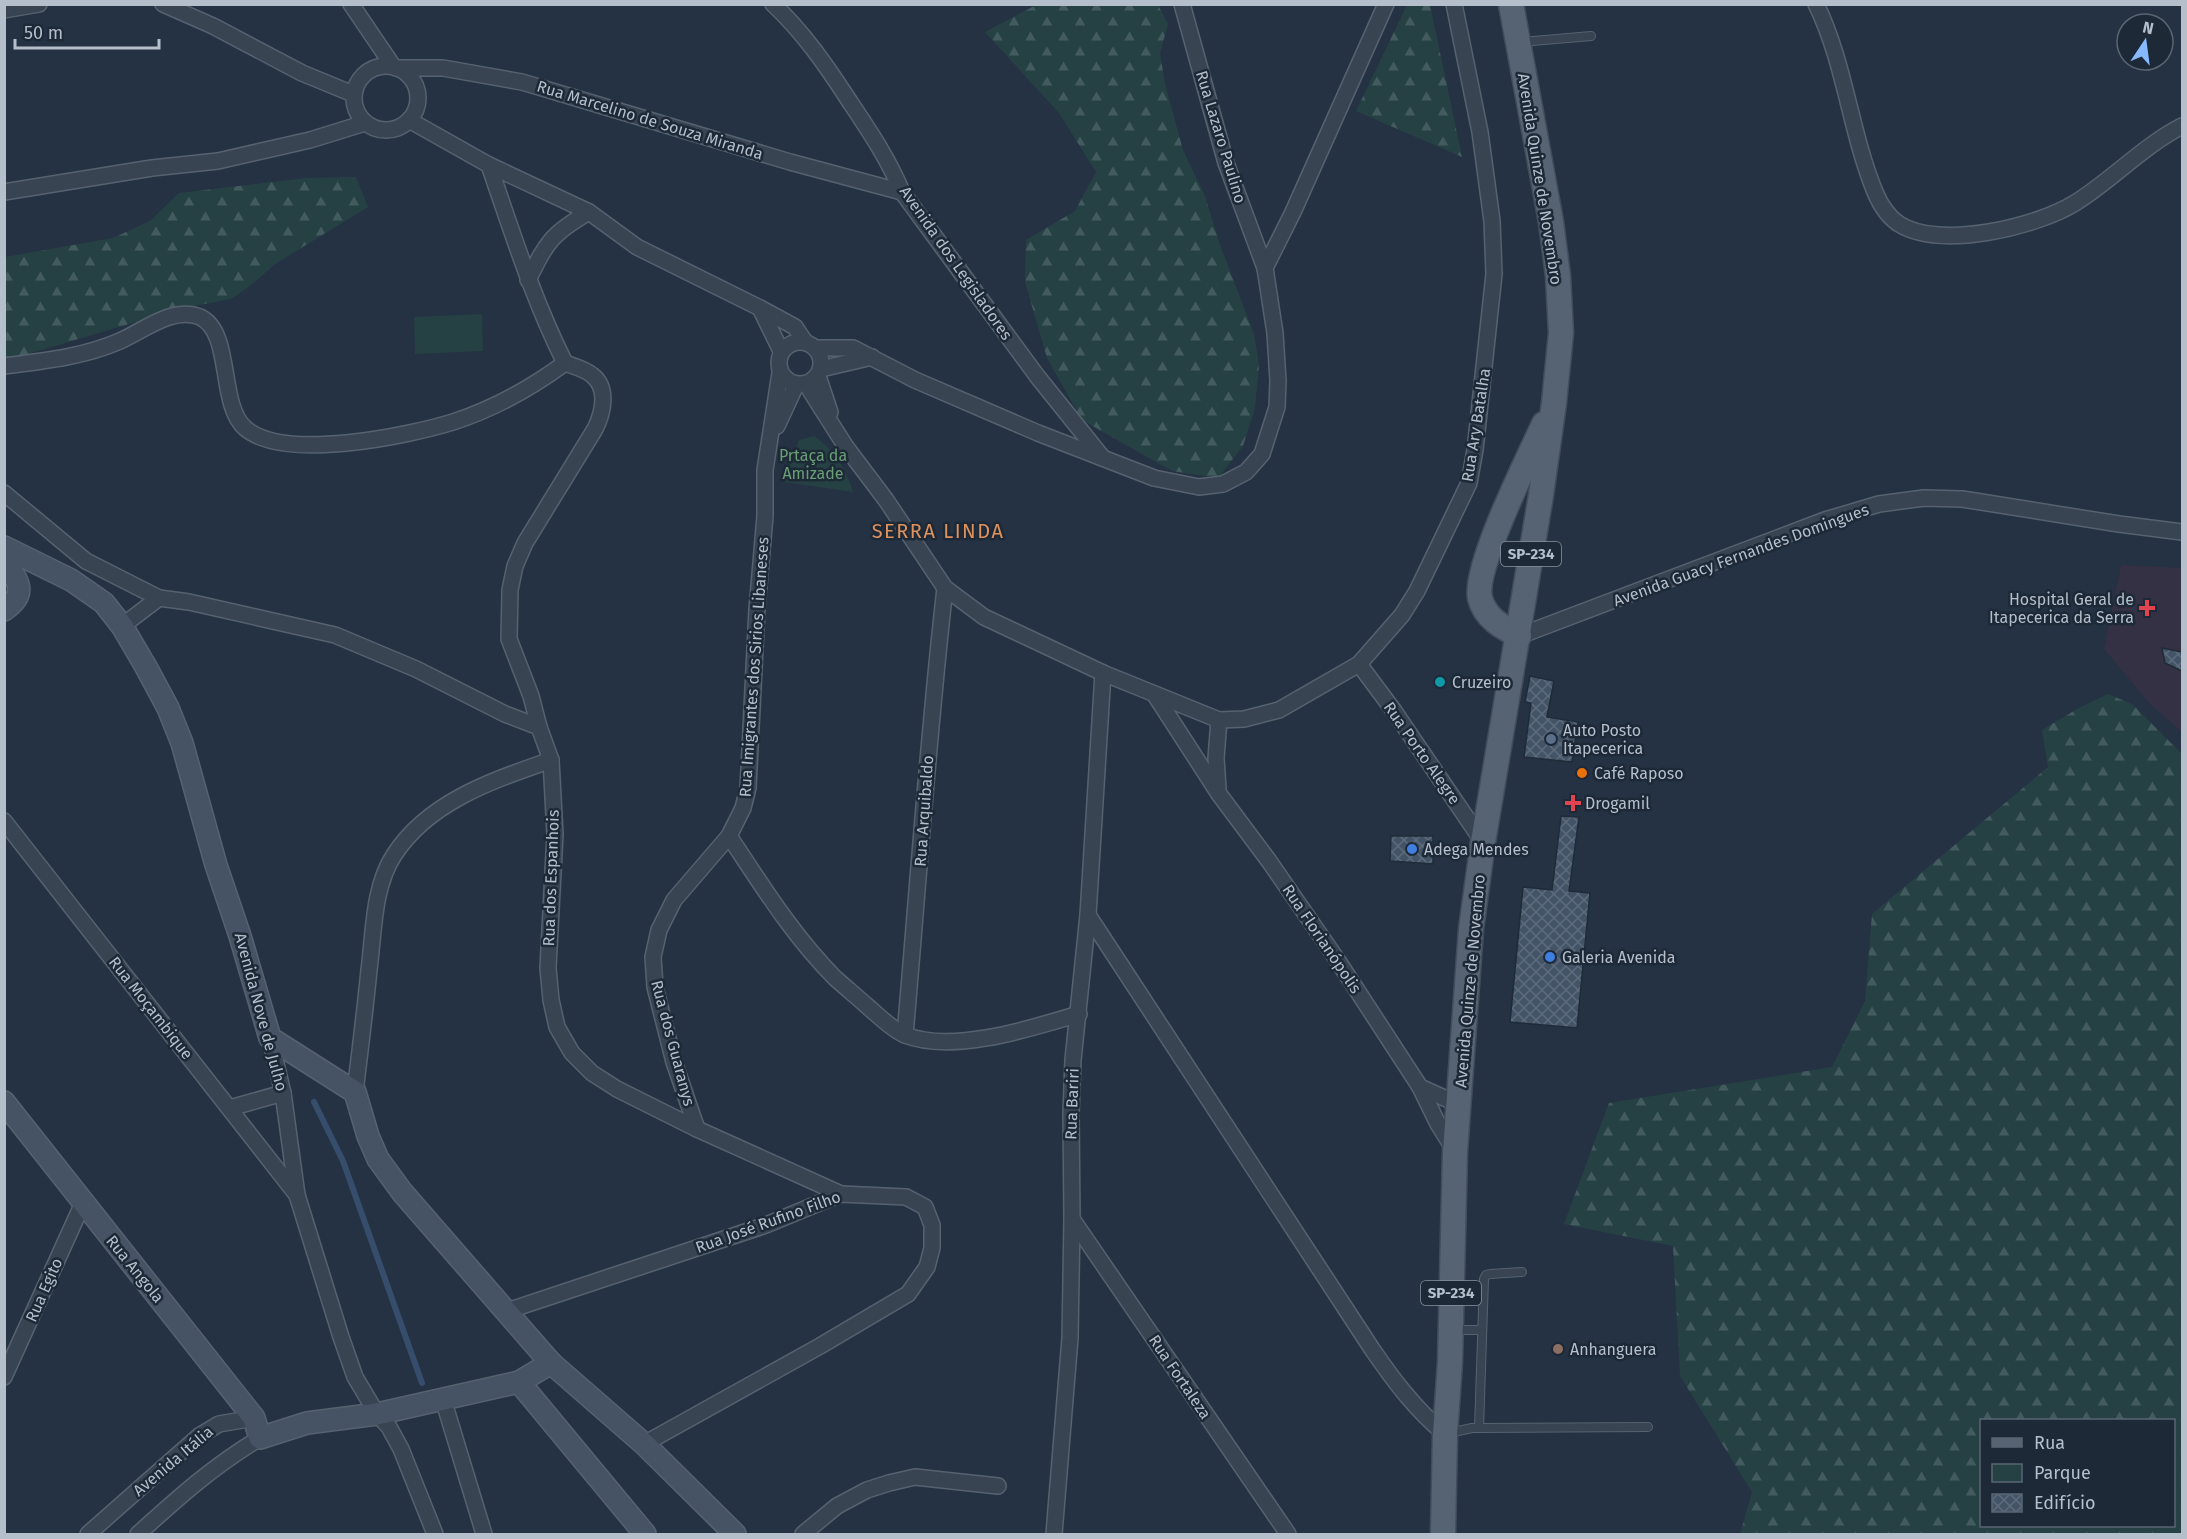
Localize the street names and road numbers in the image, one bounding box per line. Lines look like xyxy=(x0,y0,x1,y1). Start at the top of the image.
street label: Rua Lazaro Paulino xyxy=(1192,68,1250,206)
street label: Avenida Quinze de Novembro xyxy=(1514,72,1566,286)
street label: Rua Marcelino de Souza Miranda xyxy=(535,76,765,164)
street label: Avenida dos Legisladores xyxy=(896,182,1016,344)
street label: Rua Ary Batalha xyxy=(1458,367,1494,483)
street label: Avenida Guacy Fernandes Domingues xyxy=(1611,500,1871,610)
street label: Rua Imigrantes dos Sirios Libaneses xyxy=(735,536,773,798)
road number: SP-234 xyxy=(1501,542,1561,566)
street label: Rua Porto Alegre xyxy=(1380,698,1464,808)
street label: Rua Arquibaldo xyxy=(911,755,937,867)
street label: Rua dos Espanhois xyxy=(539,809,563,947)
street label: Avenida Quinze de Novembro xyxy=(1451,874,1489,1088)
street label: Rua Florianópolis xyxy=(1279,881,1365,997)
street label: Avenida Nove de Julho xyxy=(231,931,291,1093)
street label: Rua Moçambique xyxy=(104,953,197,1064)
street label: Rua dos Guaranys xyxy=(647,978,699,1108)
street label: Rua Bariri xyxy=(1061,1068,1083,1140)
street label: Rua José Rufino Filho xyxy=(693,1187,843,1257)
street label: Rua Angola xyxy=(102,1231,168,1307)
street label: Rua Egito xyxy=(22,1255,66,1325)
road number: SP-234 xyxy=(1421,1281,1481,1305)
street label: Rua Fortaleza xyxy=(1145,1331,1215,1423)
street label: Avenida Itália xyxy=(129,1422,217,1500)

